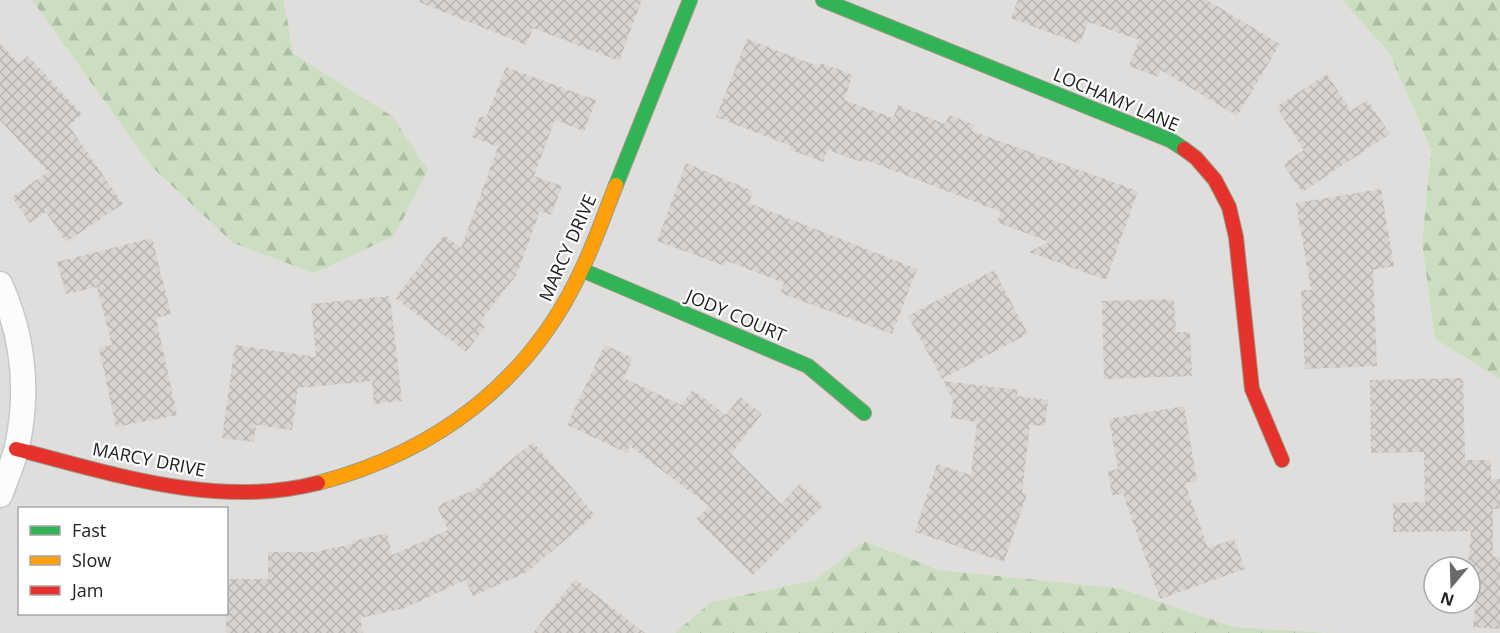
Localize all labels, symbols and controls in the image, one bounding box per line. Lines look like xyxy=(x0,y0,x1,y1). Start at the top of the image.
street label: LOCHAMY LANE xyxy=(1050,62,1183,136)
street label: MARCY DRIVE xyxy=(533,190,601,305)
street label: JODY COURT xyxy=(681,283,790,347)
street label: MARCY DRIVE xyxy=(91,436,208,482)
legend xyxy=(18,507,228,615)
text: Fast xyxy=(72,518,106,542)
text: Slow xyxy=(72,548,111,572)
north arrow xyxy=(1422,555,1482,615)
text: Jam xyxy=(70,578,104,602)
text: N xyxy=(1437,587,1457,612)

